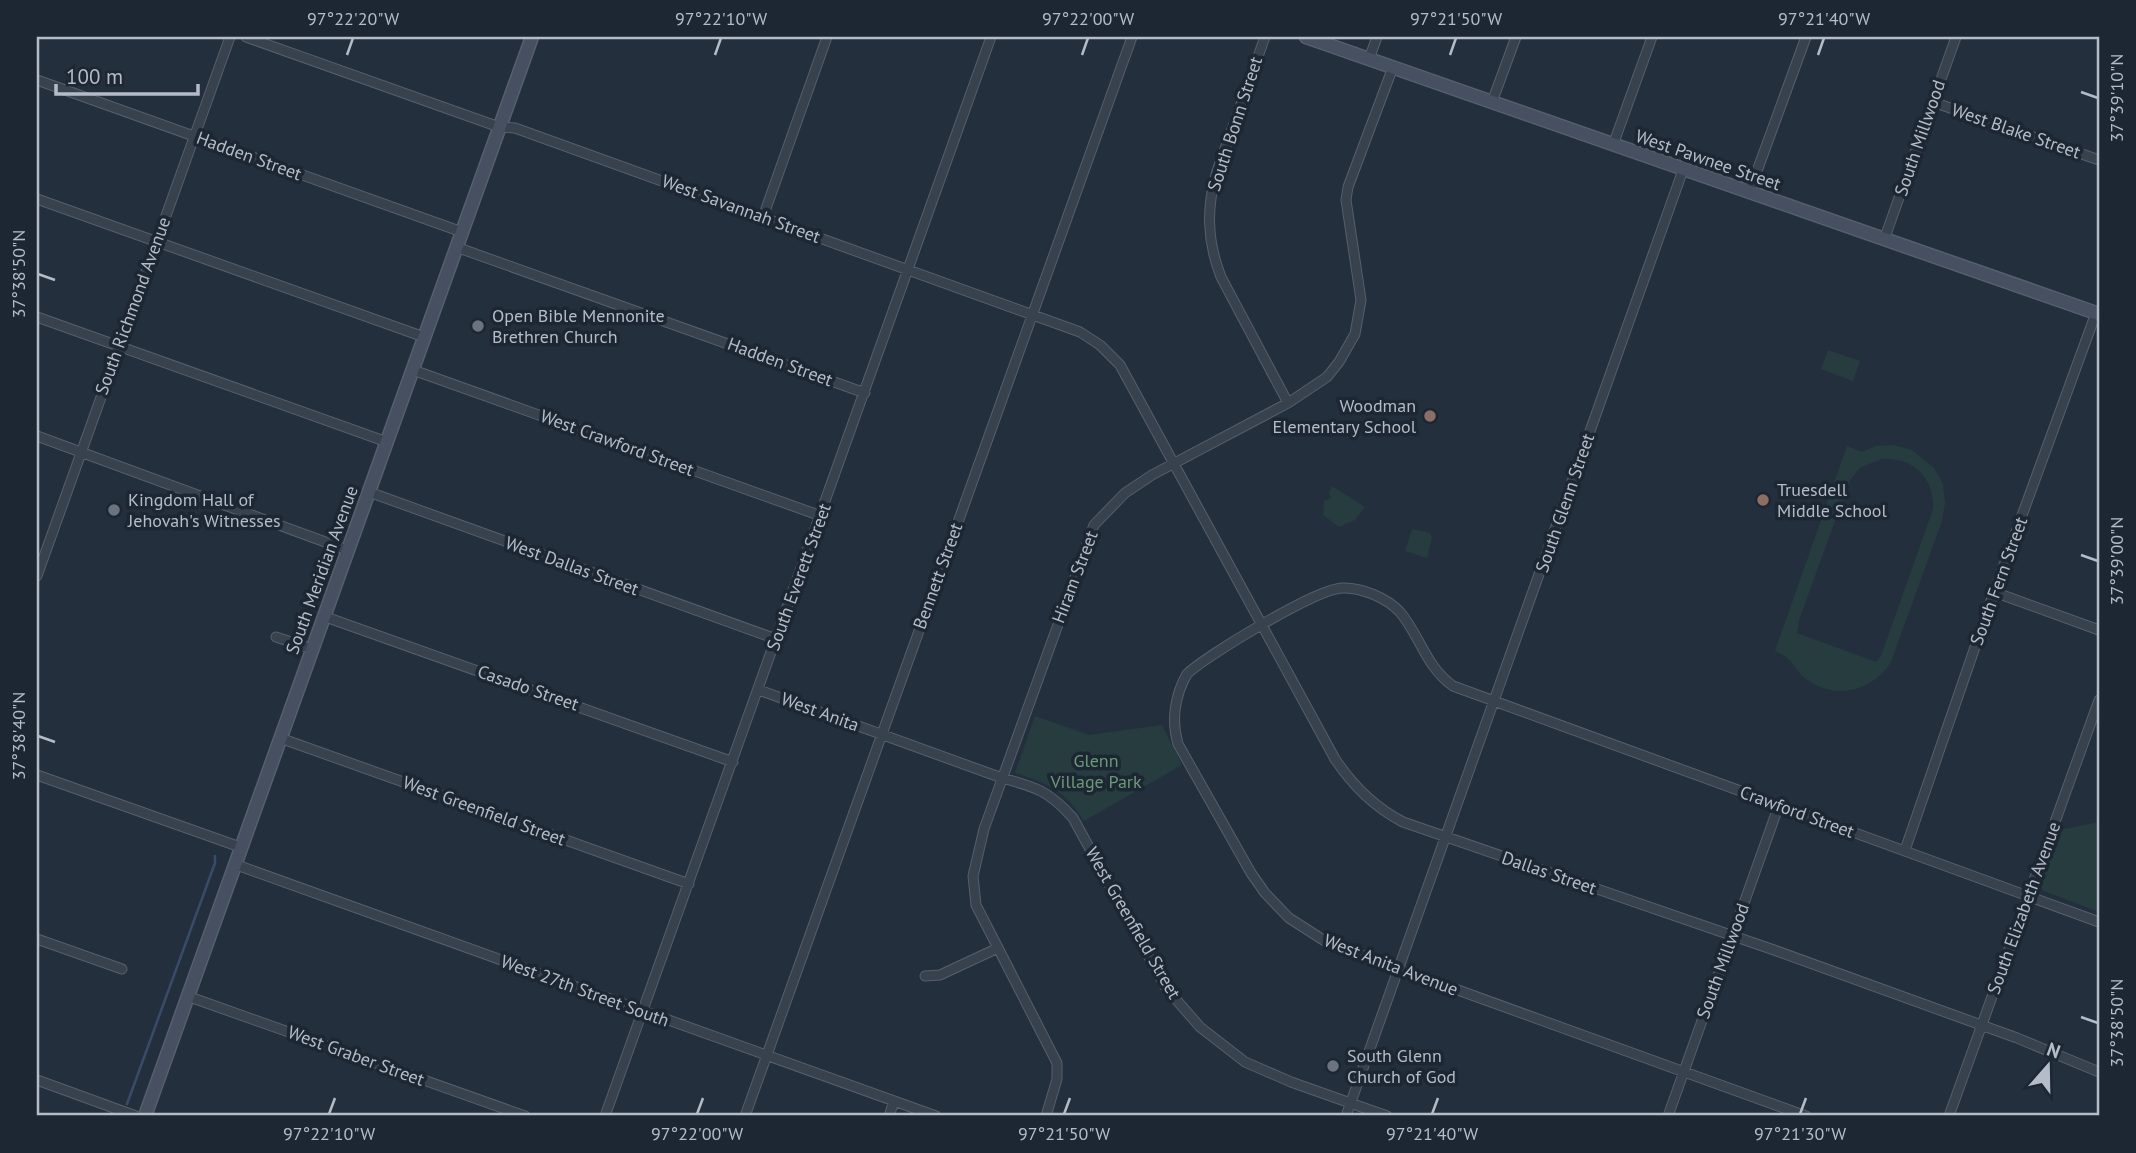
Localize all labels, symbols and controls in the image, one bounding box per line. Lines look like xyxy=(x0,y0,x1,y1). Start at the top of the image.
text: 97°22'20"W xyxy=(307,7,399,30)
text: 97°22'10"W xyxy=(675,7,767,30)
text: 97°22'00"W xyxy=(1042,7,1134,30)
text: 97°21'50"W xyxy=(1410,7,1502,30)
text: 97°21'40"W xyxy=(1778,7,1870,30)
scale bar xyxy=(56,52,198,96)
street label: South Bonn Street xyxy=(1202,54,1267,194)
text: 37°39'10"N xyxy=(2105,54,2128,142)
text: 100 m xyxy=(66,63,123,90)
street label: South Millwood xyxy=(1889,77,1950,199)
street label: West Blake Street xyxy=(1949,98,2084,163)
street label: West Pawnee Street xyxy=(1633,124,1784,195)
street label: Hadden Street xyxy=(193,126,305,185)
street label: West Savannah Street xyxy=(659,169,824,248)
street label: South Richmond Avenue xyxy=(90,214,175,398)
text: 37°38'50"N xyxy=(7,230,30,318)
place label: Open Bible Mennonite Brethren Church xyxy=(492,304,665,348)
marker: Open Bible Mennonite Brethren Church xyxy=(470,318,486,334)
street label: Hadden Street xyxy=(724,332,836,391)
place label: Woodman Elementary School xyxy=(1273,394,1417,438)
street label: West Crawford Street xyxy=(537,404,697,481)
marker: Woodman Elementary School xyxy=(1422,408,1438,424)
street label: South Glenn Street xyxy=(1530,430,1599,575)
place label: Truesdell Middle School xyxy=(1777,478,1887,522)
street label: South Meridian Avenue xyxy=(280,482,363,657)
place label: Kingdom Hall of Jehovah's Witnesses xyxy=(127,488,281,532)
marker: Truesdell Middle School xyxy=(1755,492,1771,508)
street label: South Everett Street xyxy=(761,500,836,654)
marker: Kingdom Hall of Jehovah's Witnesses xyxy=(106,502,122,518)
street label: South Fern Street xyxy=(1965,514,2032,648)
text: 37°39'00"N xyxy=(2105,517,2128,605)
street label: Bennett Street xyxy=(908,520,967,632)
street label: Hiram Street xyxy=(1046,527,1103,626)
street label: West Dallas Street xyxy=(502,531,642,600)
street label: Casado Street xyxy=(475,659,582,716)
street label: West Anita xyxy=(778,687,862,736)
text: 37°38'40"N xyxy=(7,692,30,780)
park label: Glenn Village Park xyxy=(1049,749,1142,793)
street label: West Greenfield Street xyxy=(400,770,569,851)
street label: Crawford Street xyxy=(1737,780,1858,843)
street label: South Elizabeth Avenue xyxy=(1982,819,2065,997)
street label: West Greenfield Street xyxy=(1081,843,1186,1003)
street label: Dallas Street xyxy=(1499,846,1599,899)
street label: South Millwood xyxy=(1691,900,1754,1022)
street label: West Anita Avenue xyxy=(1321,928,1462,1001)
street label: West 27th Street South xyxy=(498,949,672,1032)
text: 37°38'50"N xyxy=(2105,979,2128,1067)
street label: West Graber Street xyxy=(285,1020,428,1091)
north arrow xyxy=(2014,1030,2084,1100)
text: N xyxy=(2044,1037,2064,1063)
place label: South Glenn Church of God xyxy=(1347,1044,1456,1088)
marker: South Glenn Church of God xyxy=(1325,1058,1341,1074)
text: 97°22'10"W xyxy=(283,1122,375,1145)
text: 97°22'00"W xyxy=(651,1122,743,1145)
text: 97°21'50"W xyxy=(1018,1122,1110,1145)
text: 97°21'40"W xyxy=(1386,1122,1478,1145)
text: 97°21'30"W xyxy=(1754,1122,1846,1145)

